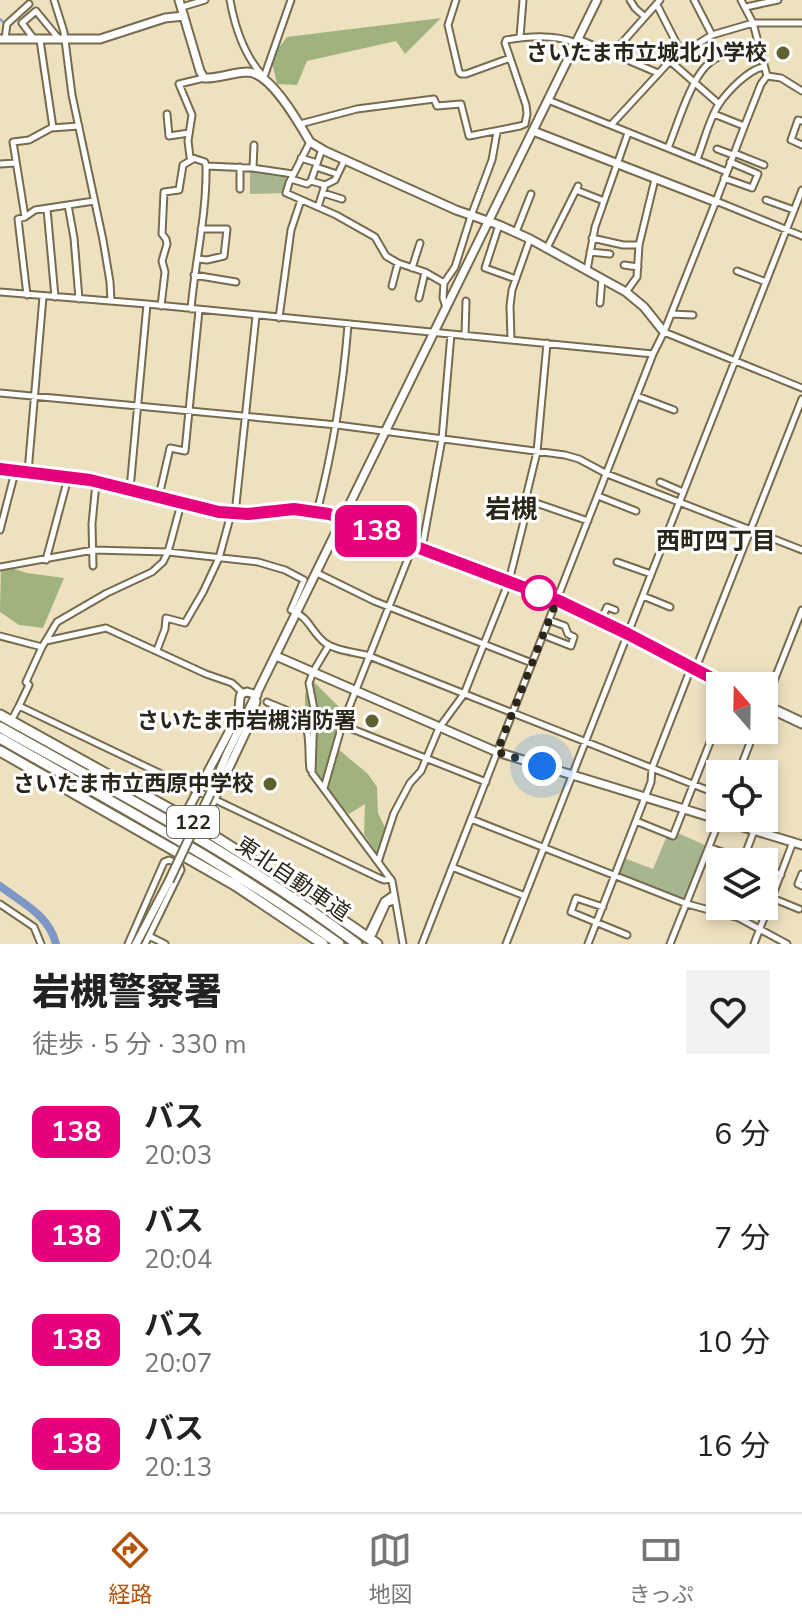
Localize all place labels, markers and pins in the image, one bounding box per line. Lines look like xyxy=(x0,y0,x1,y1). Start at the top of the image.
place label: さいたま市立城北小学校 xyxy=(526,38,767,68)
marker: さいたま市立城北小学校 xyxy=(774,44,792,62)
unlabelled marker xyxy=(522,576,556,610)
place label: さいたま市岩槻消防署 xyxy=(137,706,356,736)
marker: さいたま市岩槻消防署 xyxy=(363,712,381,730)
place label: さいたま市立西原中学校 xyxy=(13,769,254,799)
marker: さいたま市立西原中学校 xyxy=(261,775,279,793)

